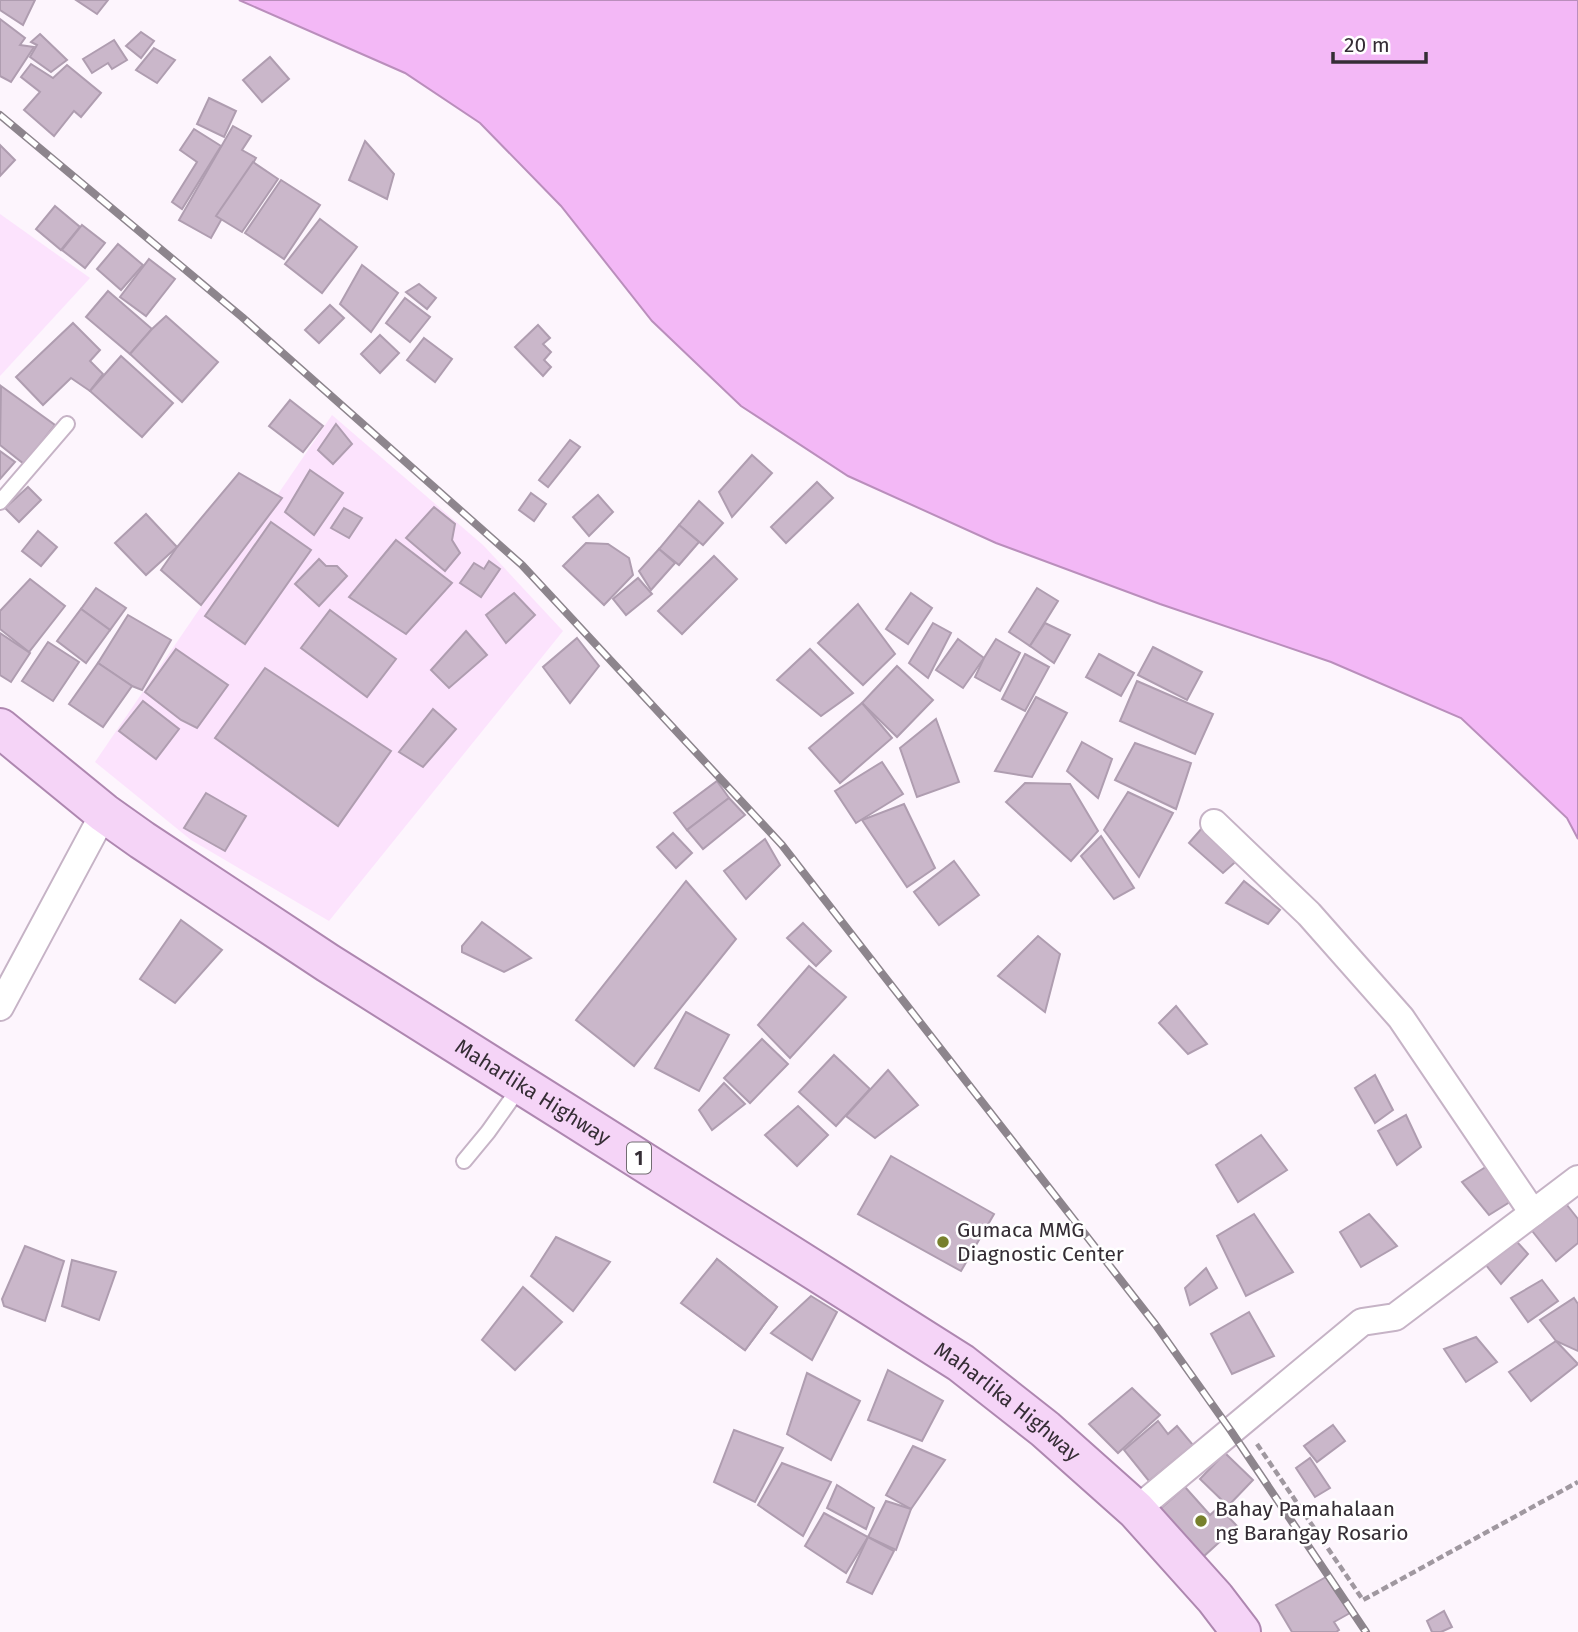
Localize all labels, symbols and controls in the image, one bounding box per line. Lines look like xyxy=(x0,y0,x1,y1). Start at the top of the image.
scale bar xyxy=(1333,21,1426,65)
text: 20 m xyxy=(1344,32,1390,58)
street label: Maharlika Highway xyxy=(450,1033,616,1151)
road number: 1 xyxy=(627,1142,651,1174)
place label: Gumaca MMG Diagnostic Center xyxy=(957,1217,1124,1267)
marker: Gumaca MMG Diagnostic Center xyxy=(935,1234,951,1250)
street label: Maharlika Highway xyxy=(929,1336,1086,1468)
place label: Bahay Pamahalaan ng Barangay Rosario xyxy=(1215,1496,1409,1546)
marker: Bahay Pamahalaan ng Barangay Rosario xyxy=(1193,1513,1209,1529)

